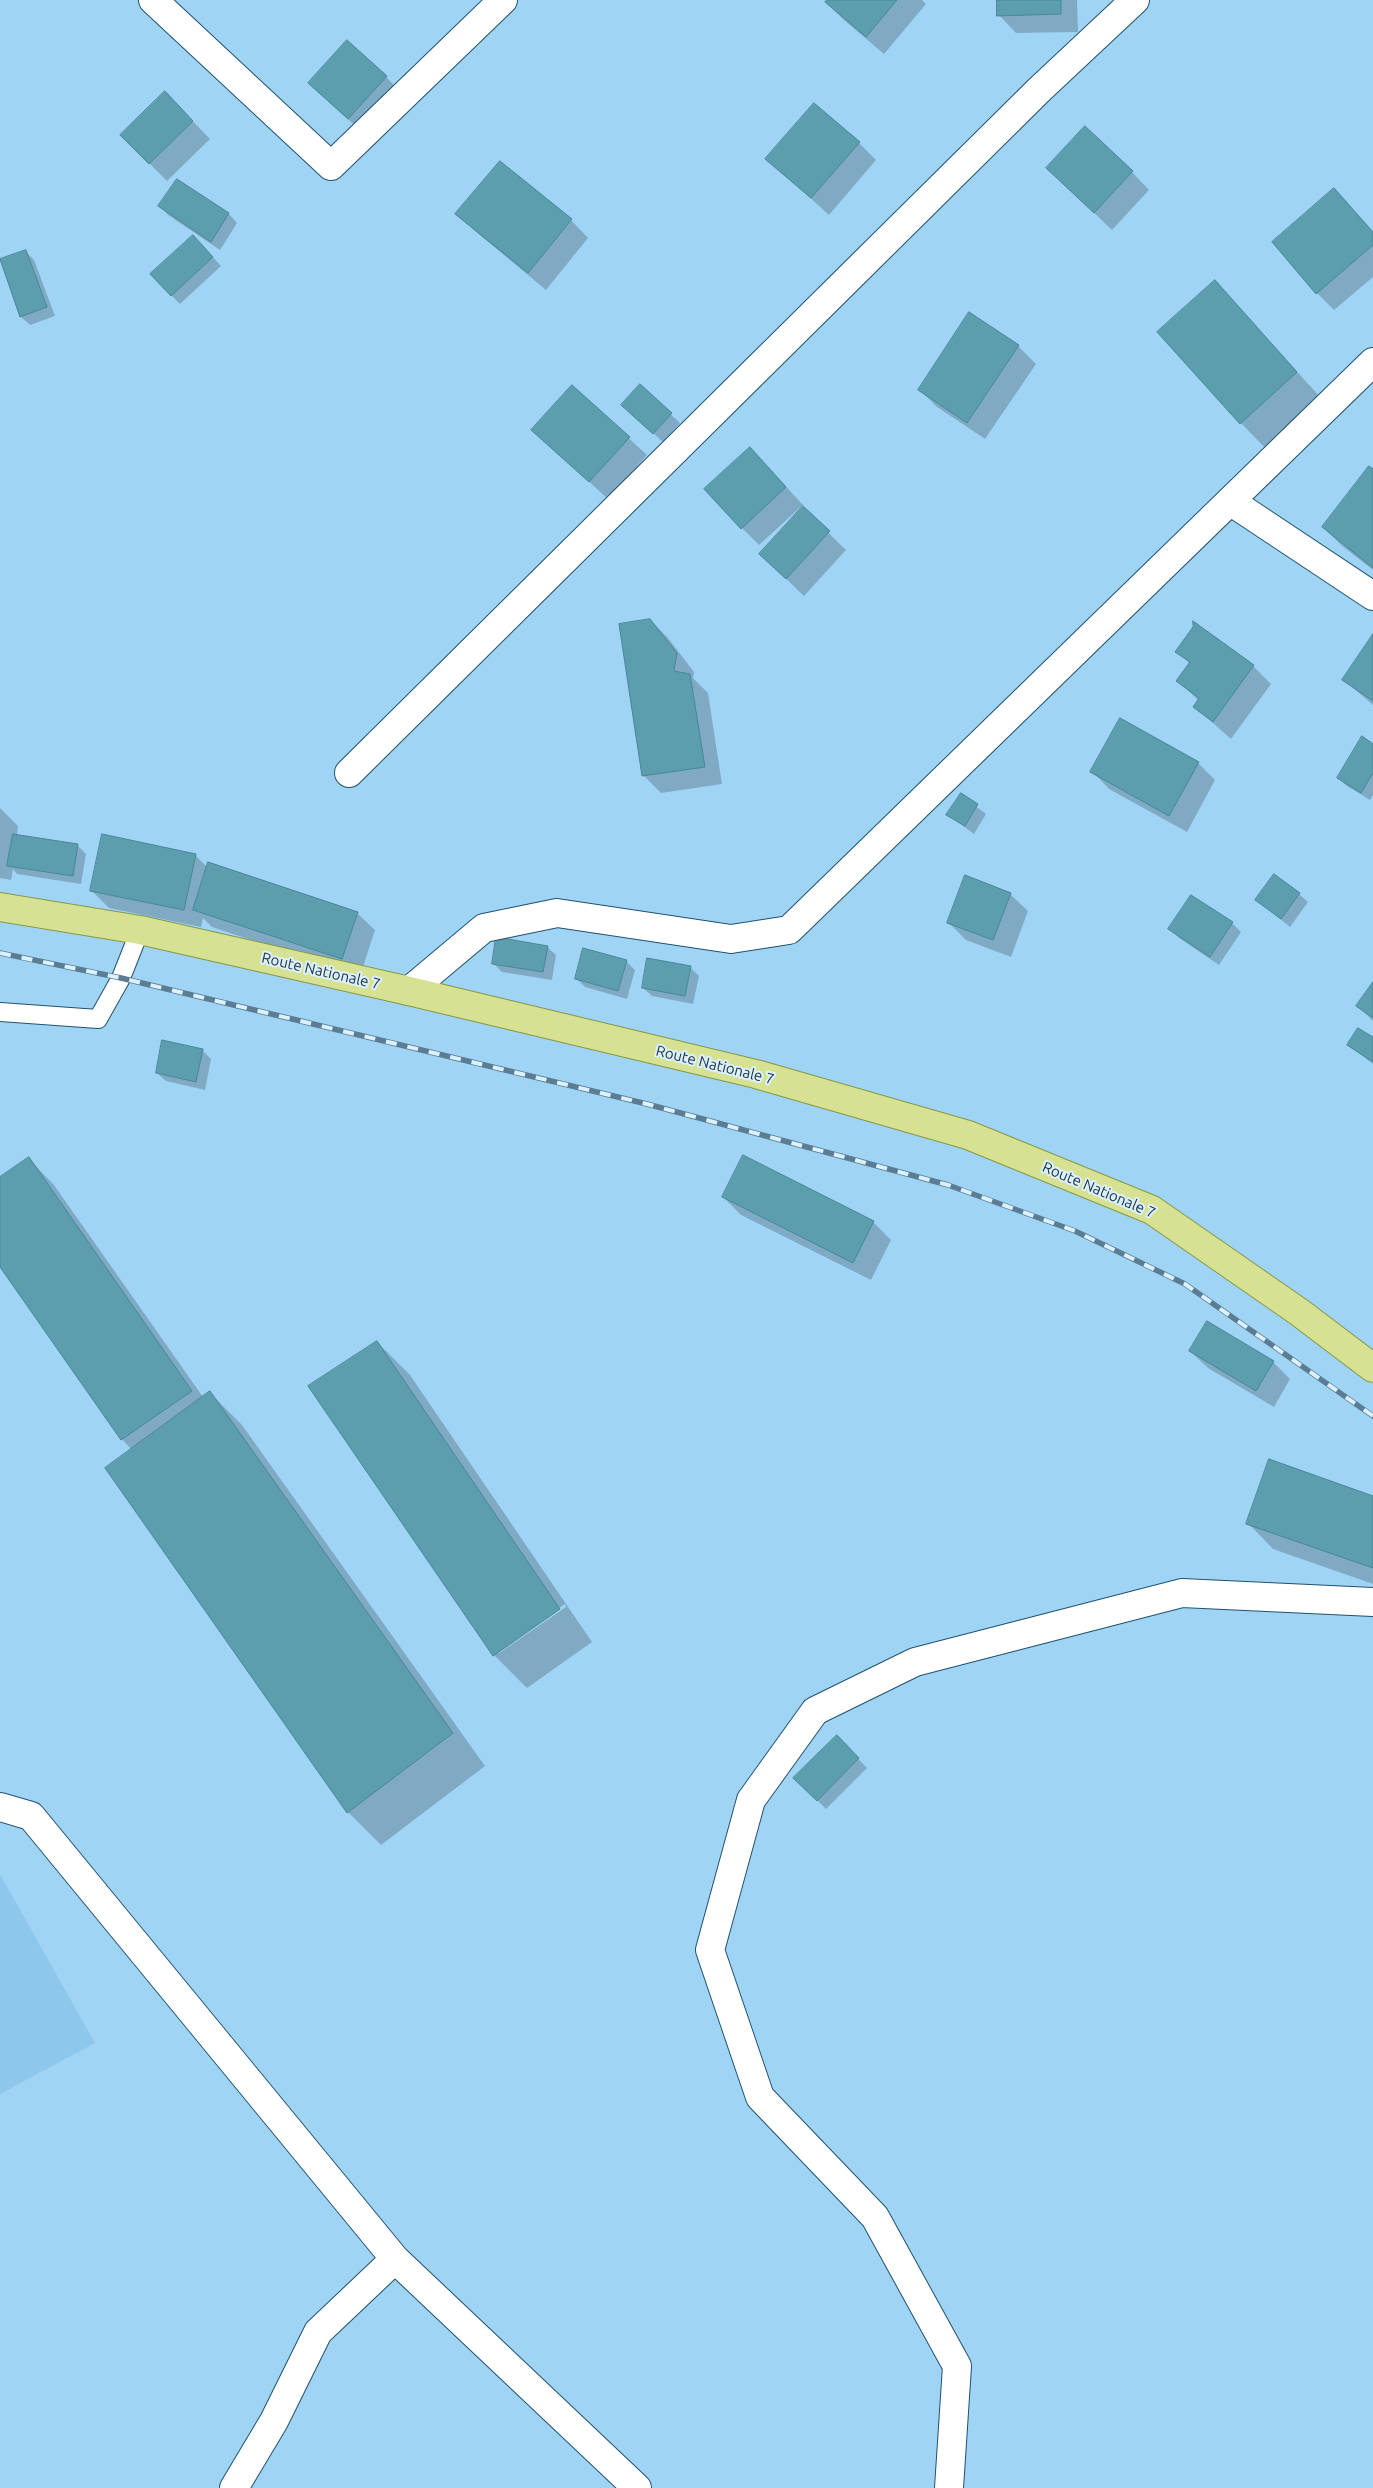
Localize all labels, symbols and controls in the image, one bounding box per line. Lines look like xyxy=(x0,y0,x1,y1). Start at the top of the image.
street label: Route Nationale 7 xyxy=(260,949,382,993)
street label: Route Nationale 7 xyxy=(654,1042,776,1088)
street label: Route Nationale 7 xyxy=(1040,1158,1158,1222)

